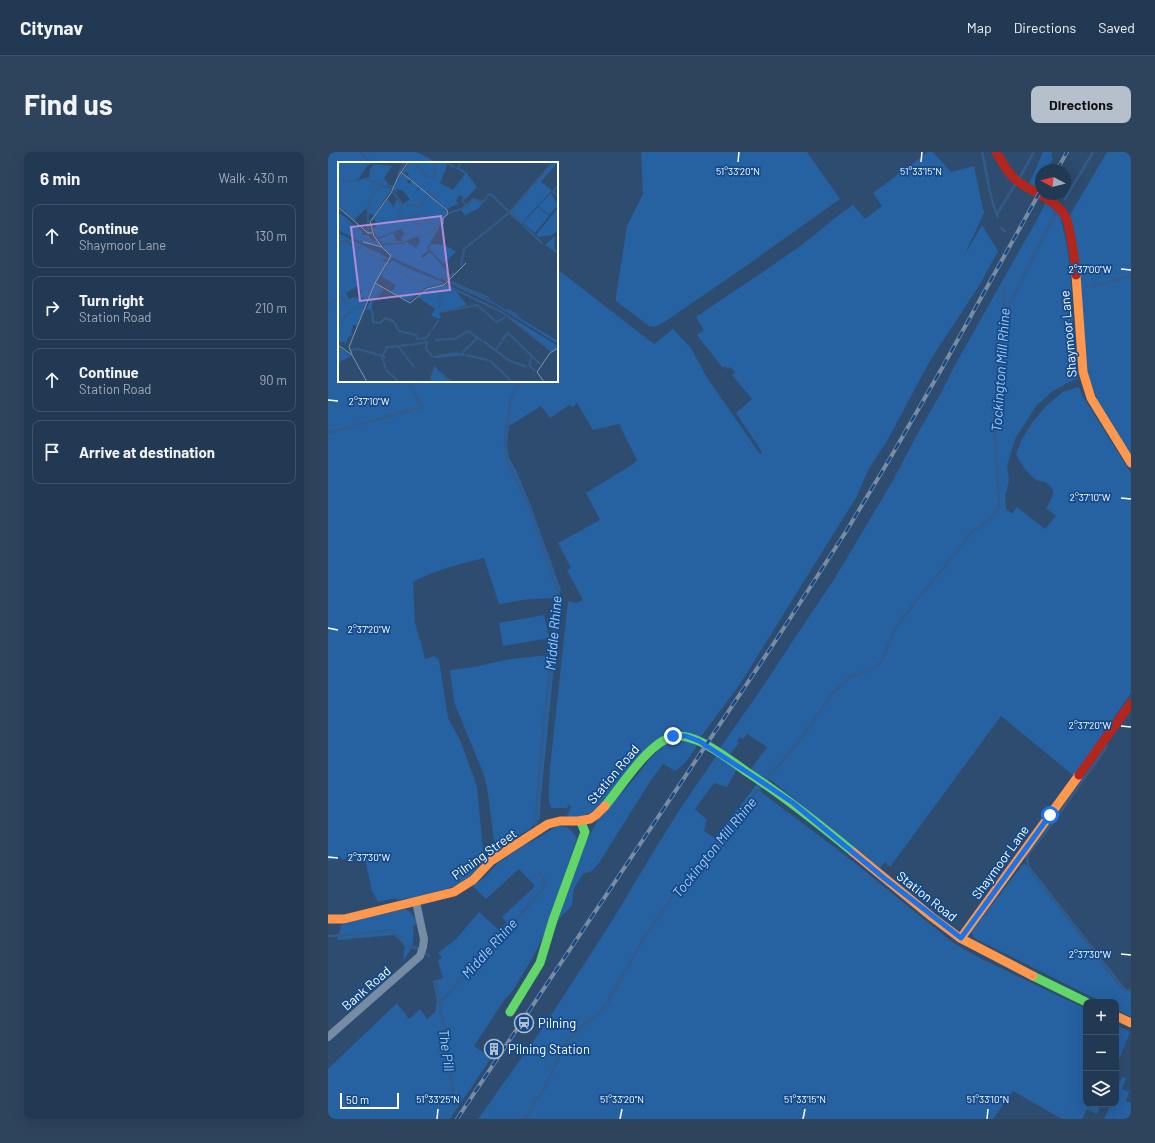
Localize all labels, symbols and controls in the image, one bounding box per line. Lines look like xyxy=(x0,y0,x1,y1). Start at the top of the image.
text: Citynav xyxy=(20,16,83,39)
text: Map xyxy=(967,19,992,36)
text: Directions xyxy=(1014,19,1076,36)
text: Saved xyxy=(1098,19,1135,36)
button: Directions xyxy=(1031,86,1131,123)
text: Find us xyxy=(24,87,113,121)
inset map xyxy=(338,162,558,382)
north arrow xyxy=(1035,164,1071,200)
text: 51°33'20"N xyxy=(716,165,760,177)
text: 51°33'15"N xyxy=(900,165,942,177)
text: 6 min xyxy=(40,168,80,188)
text: Walk · 430 m xyxy=(219,170,288,186)
text: Continue xyxy=(79,219,139,237)
icon: ahead xyxy=(41,225,63,247)
text: 130 m xyxy=(255,228,287,244)
text: Shaymoor Lane xyxy=(79,237,166,253)
text: 2°37'00"W xyxy=(1068,263,1112,275)
street label: Shaymoor Lane xyxy=(1056,290,1080,378)
text: Turn right xyxy=(79,291,144,309)
icon: right xyxy=(41,297,63,319)
text: 210 m xyxy=(255,300,287,316)
water label: Tockington Mill Rhine xyxy=(987,308,1013,432)
text: Station Road xyxy=(79,309,151,325)
text: Continue xyxy=(79,363,139,381)
icon: ahead xyxy=(41,369,63,391)
text: 90 m xyxy=(260,372,287,388)
text: Station Road xyxy=(79,381,151,397)
text: 2°37'10"W xyxy=(349,395,390,407)
icon: arrive xyxy=(41,441,63,463)
text: Arrive at destination xyxy=(79,443,215,461)
text: 2°37'10"W xyxy=(1070,491,1111,503)
water label: Middle Rhine xyxy=(541,595,565,671)
text: 2°37'20"W xyxy=(348,623,391,635)
text: 2°37'20"W xyxy=(1069,719,1112,731)
route end xyxy=(664,727,682,745)
street label: Station Road xyxy=(584,741,642,807)
water label: Tockington Mill Rhine xyxy=(668,793,760,901)
route start xyxy=(1041,806,1059,824)
street label: Shaymoor Lane xyxy=(968,822,1032,902)
street label: Pilning Street xyxy=(448,825,520,883)
text: 2°37'30"W xyxy=(348,851,391,863)
street label: Station Road xyxy=(894,867,960,925)
water label: Middle Rhine xyxy=(458,915,520,981)
text: 2°37'30"W xyxy=(1069,948,1112,960)
street label: Bank Road xyxy=(338,962,394,1014)
map controls xyxy=(1083,999,1119,1107)
button: + xyxy=(1083,999,1119,1035)
station icon: Pilning xyxy=(513,1012,535,1034)
place label: Pilning xyxy=(538,1015,576,1031)
water label: The Pill xyxy=(436,1028,458,1072)
button: − xyxy=(1083,1035,1119,1071)
building icon: Pilning Station xyxy=(483,1038,505,1060)
place label: Pilning Station xyxy=(508,1041,590,1057)
button: layers xyxy=(1083,1071,1119,1107)
scale bar xyxy=(340,1091,399,1110)
text: 50 m xyxy=(346,1093,369,1106)
text: 51°33'25"N xyxy=(416,1093,460,1105)
text: 51°33'20"N xyxy=(600,1093,644,1105)
text: 51°33'15"N xyxy=(784,1093,826,1105)
text: 51°33'10"N xyxy=(967,1093,1009,1105)

